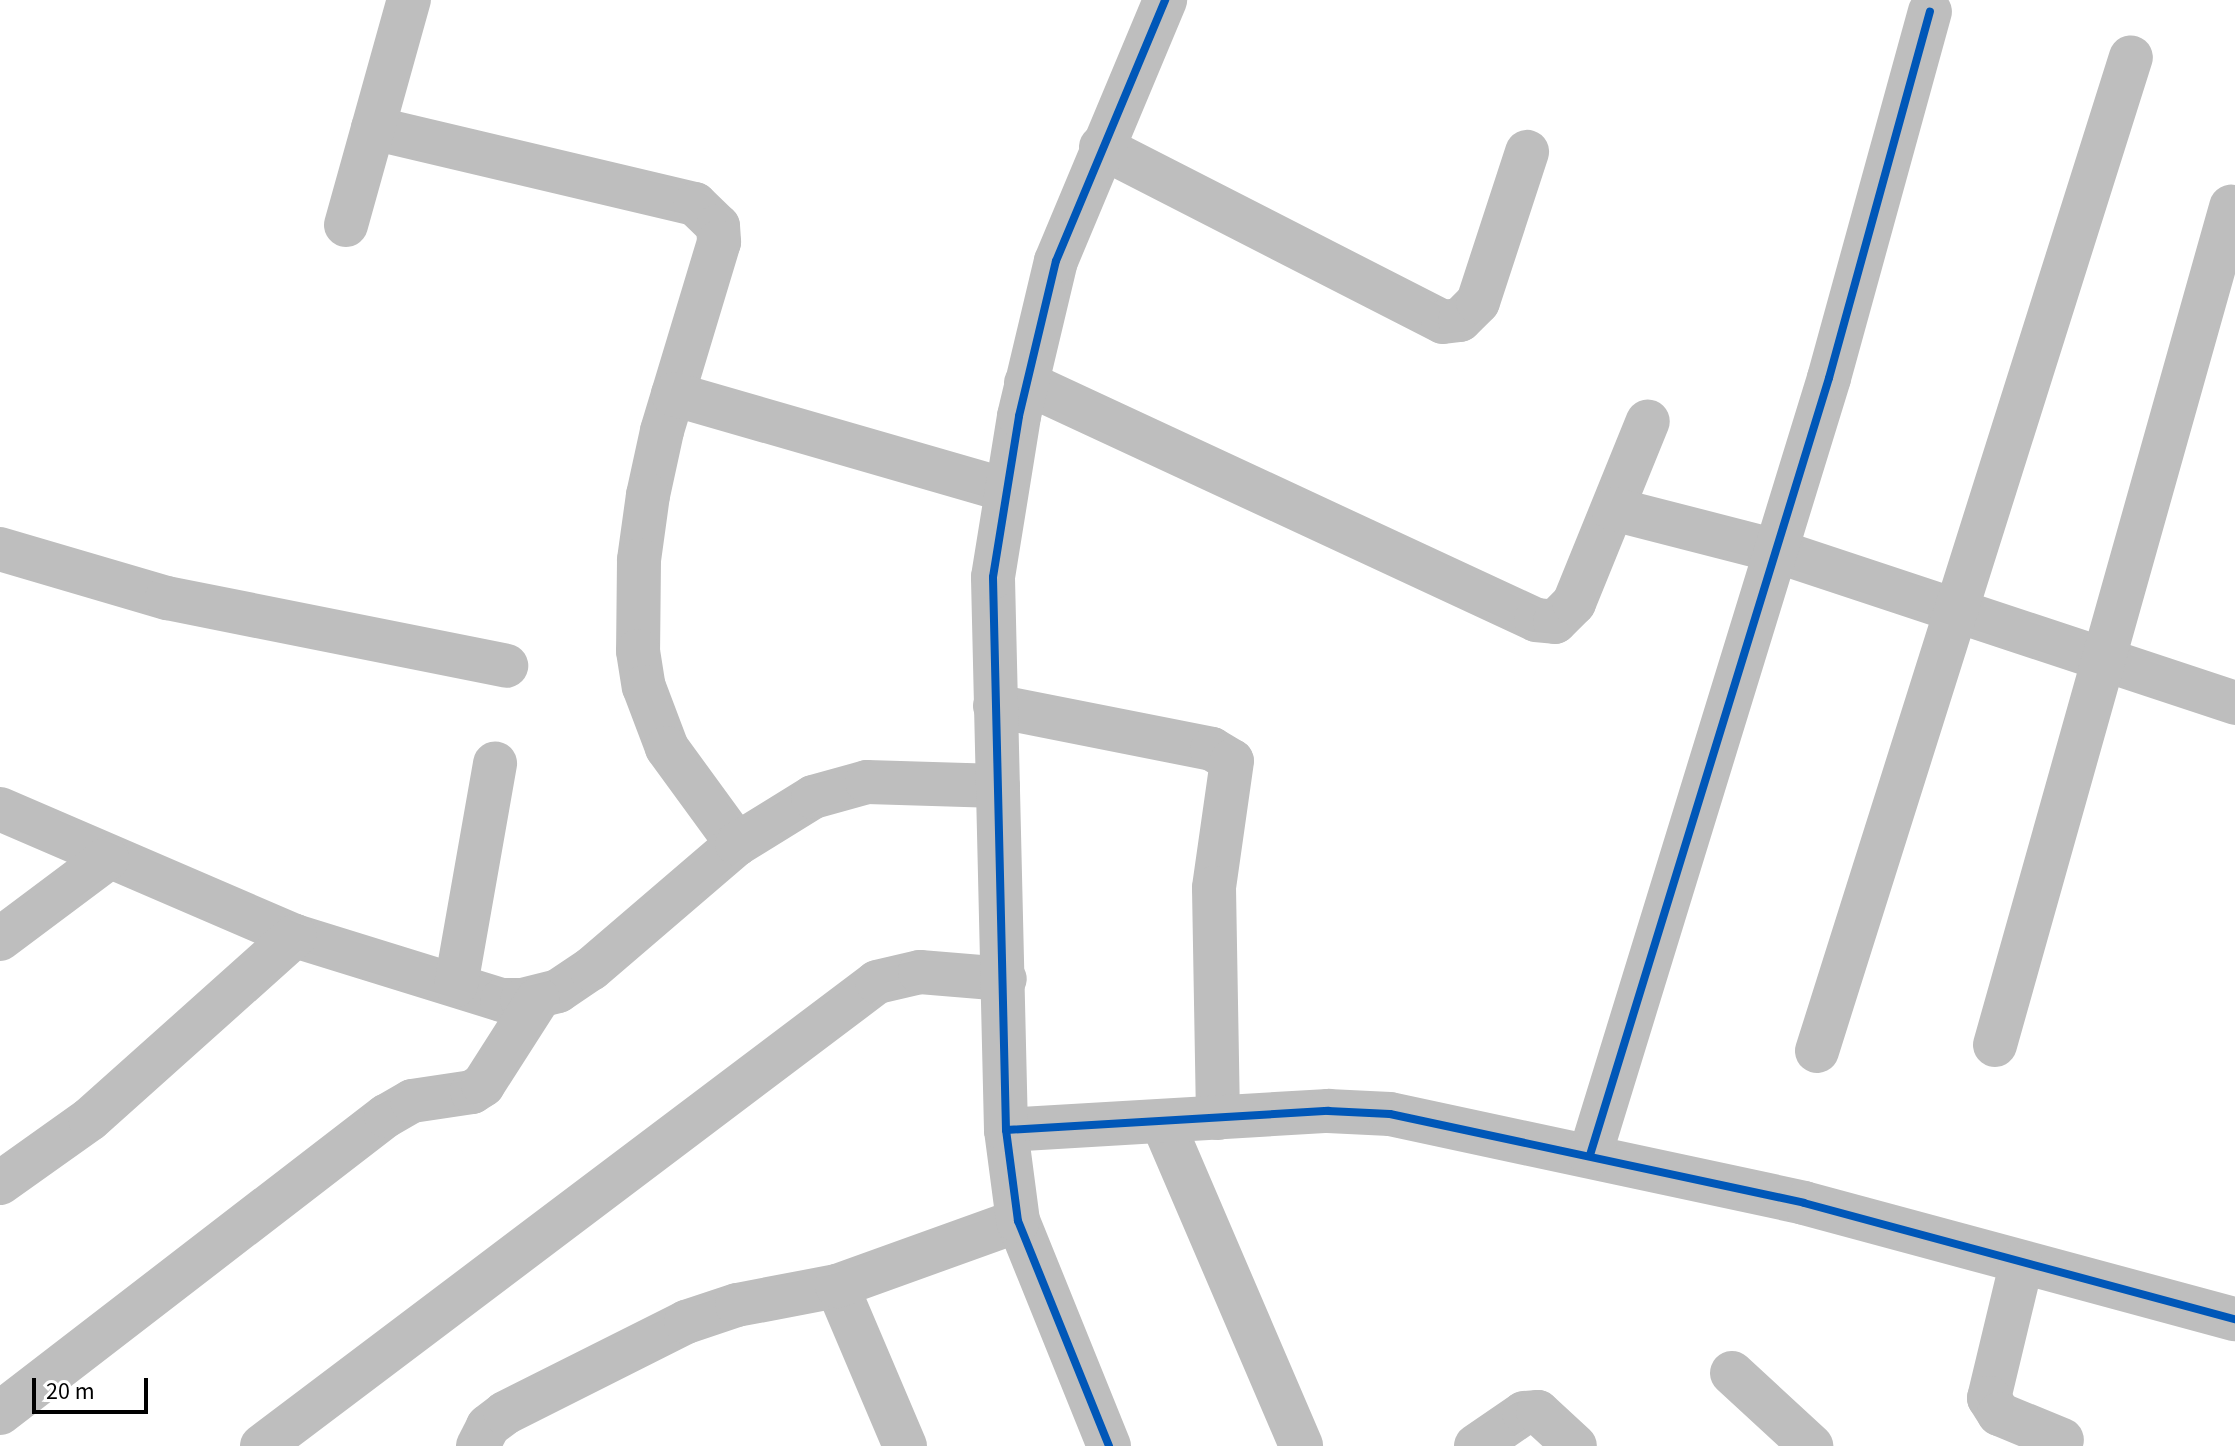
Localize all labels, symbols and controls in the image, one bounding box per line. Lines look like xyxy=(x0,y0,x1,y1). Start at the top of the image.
scale bar xyxy=(36,1362,152,1412)
text: 20 m xyxy=(46,1374,95,1409)

